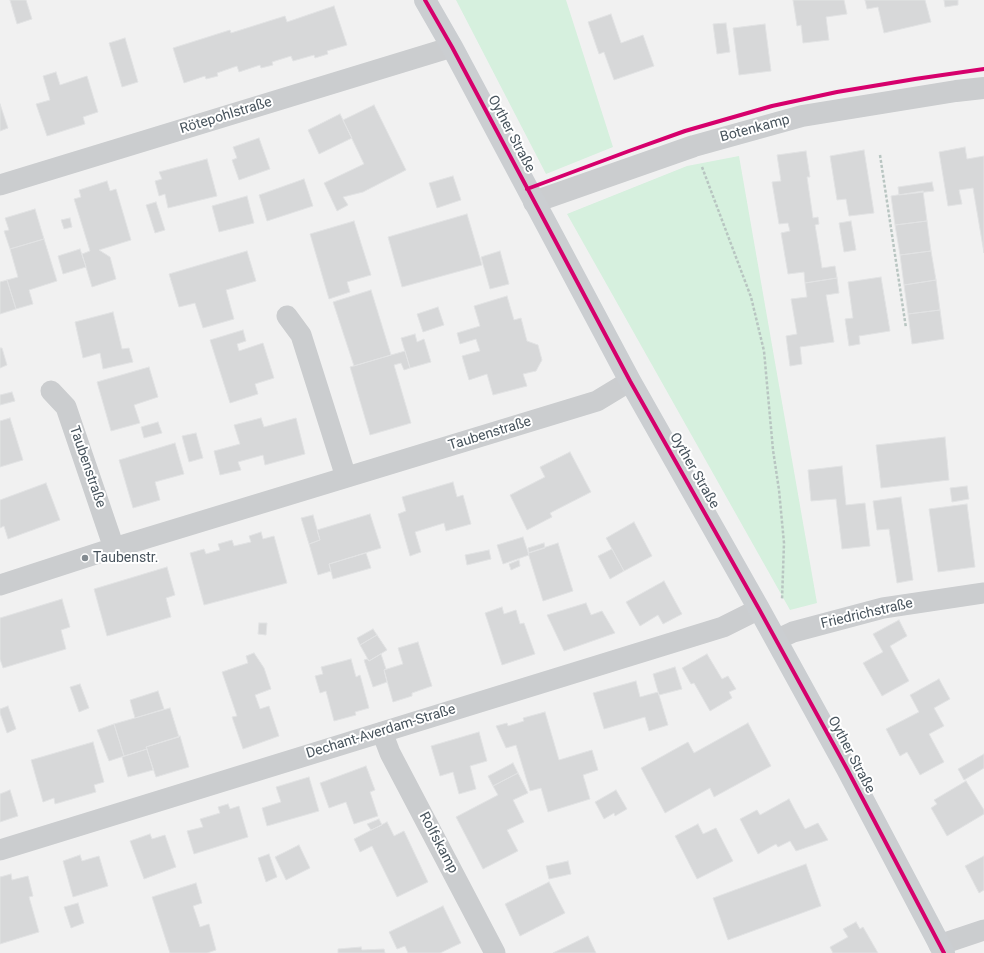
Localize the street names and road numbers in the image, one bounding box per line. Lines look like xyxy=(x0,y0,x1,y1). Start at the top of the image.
street label: Oyther Straße xyxy=(484,93,538,175)
street label: Rötepohlstraße xyxy=(178,94,274,138)
street label: Botenkamp xyxy=(718,112,792,146)
street label: Taubenstraße xyxy=(447,413,533,455)
street label: Taubenstraße xyxy=(65,424,109,510)
street label: Oyther Straße xyxy=(665,430,723,512)
street label: Friedrichstraße xyxy=(819,595,915,633)
street label: Dechant-Averdam-Straße xyxy=(304,701,458,763)
street label: Oyther Straße xyxy=(824,714,878,796)
street label: Rolfskamp xyxy=(415,809,461,877)

